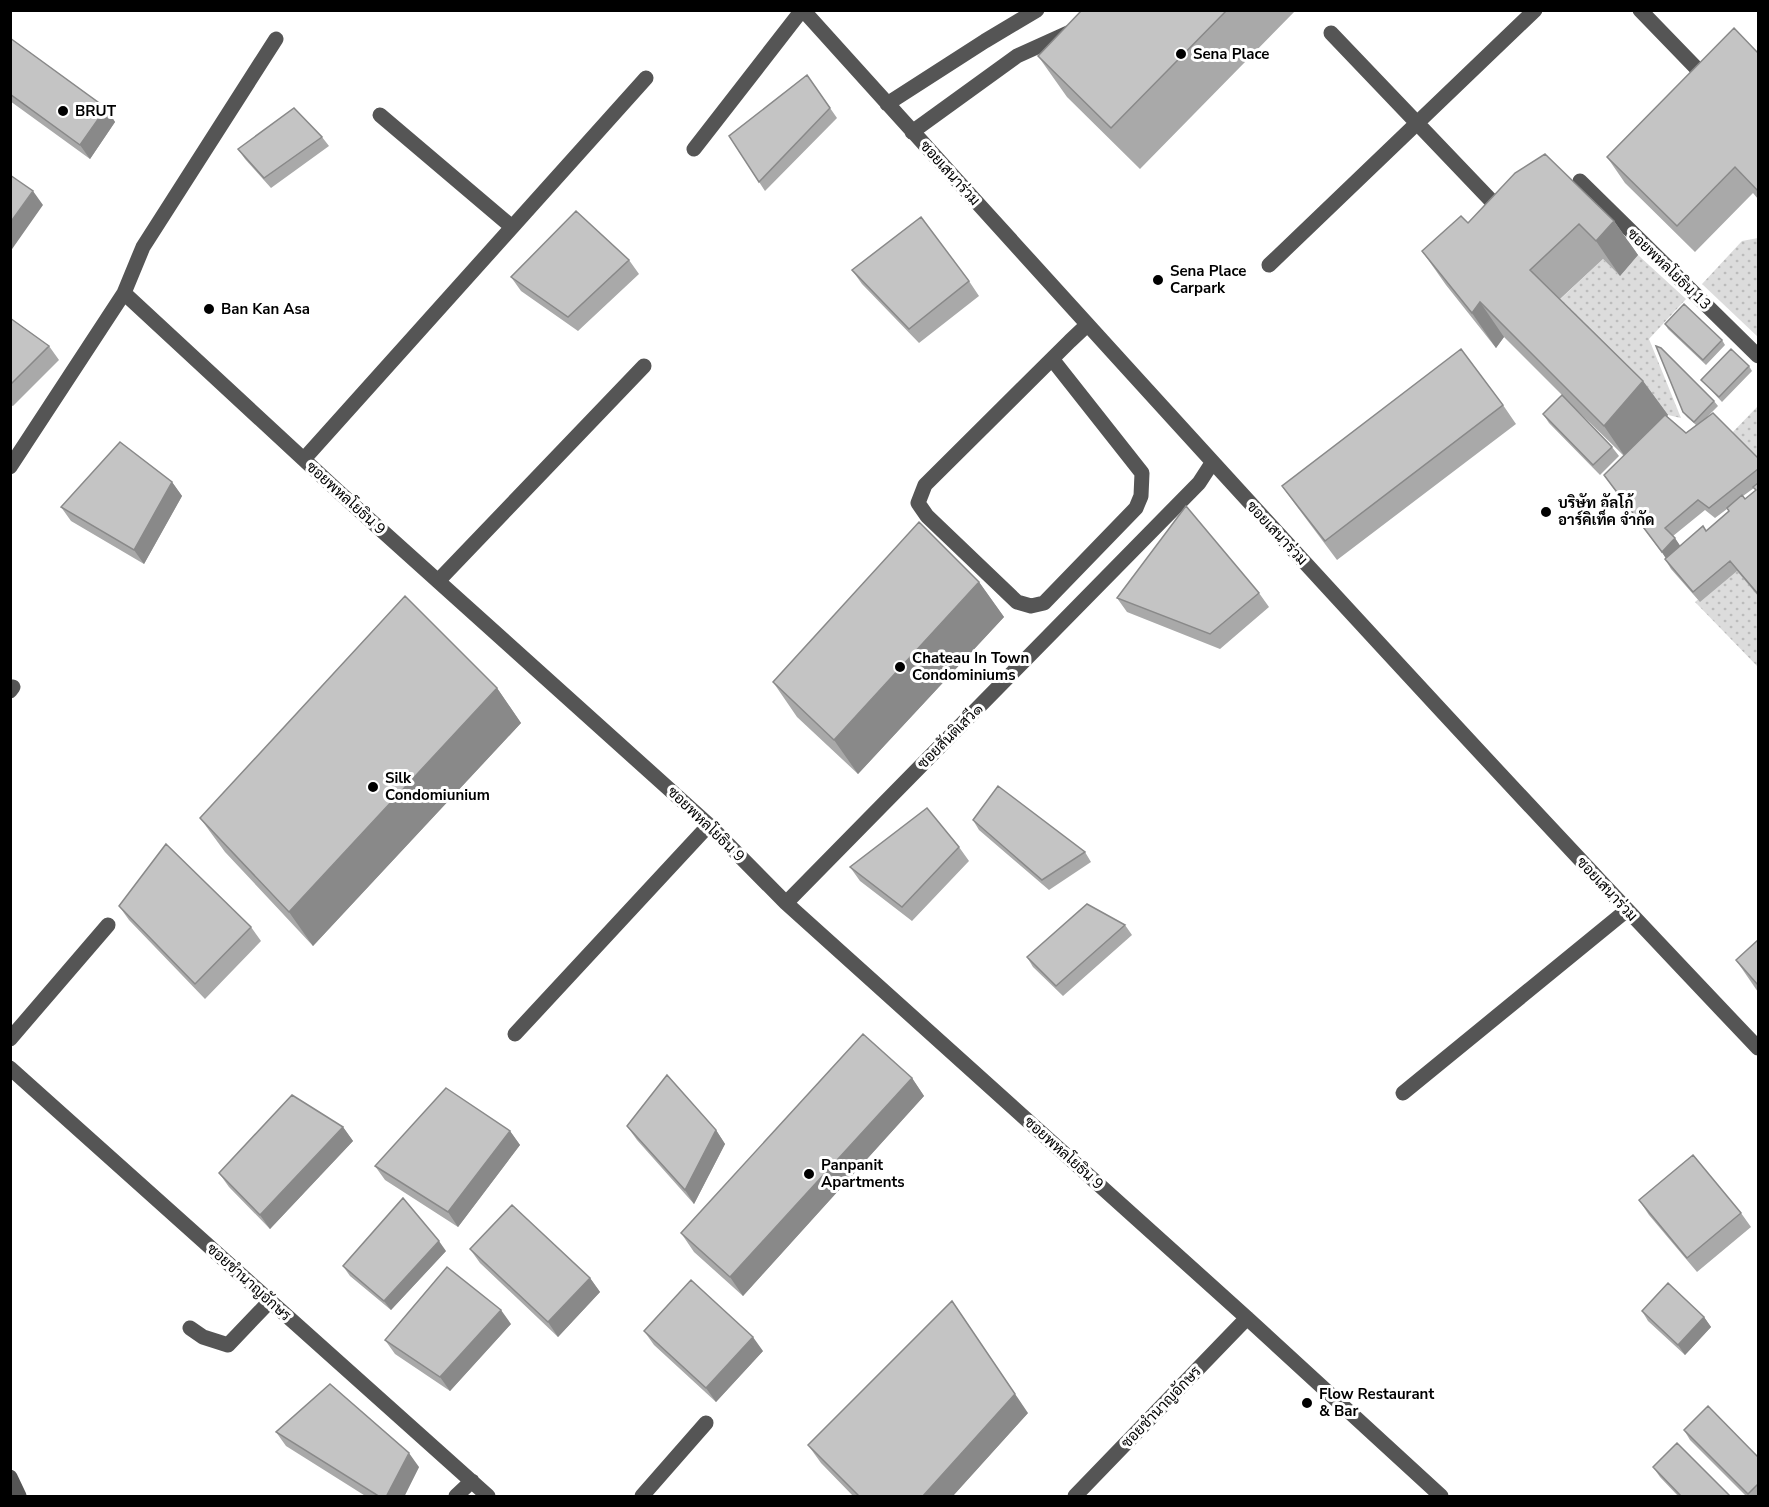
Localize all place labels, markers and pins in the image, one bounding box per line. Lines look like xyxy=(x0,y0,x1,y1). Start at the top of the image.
place label: Sena Place xyxy=(1193,44,1269,64)
marker: Sena Place xyxy=(1174,47,1188,61)
place label: BRUT xyxy=(75,101,117,121)
marker: BRUT xyxy=(56,104,70,118)
place label: Sena Place Carpark xyxy=(1170,261,1246,298)
marker: Sena Place Carpark xyxy=(1151,273,1165,287)
place label: Ban Kan Asa xyxy=(221,299,310,319)
marker: Ban Kan Asa xyxy=(202,302,216,316)
place label: บริษัท อัลโก้ อาร์คิเท็ค จำกัด xyxy=(1558,492,1654,530)
marker: บริษัท อัลโก้ อาร์คิเท็ค จำกัด xyxy=(1539,505,1553,519)
place label: Chateau In Town Condominiums xyxy=(912,648,1029,685)
marker: Chateau In Town Condominiums xyxy=(893,660,907,674)
place label: Silk Condomiunium xyxy=(385,768,490,805)
marker: Silk Condomiunium xyxy=(366,780,380,794)
place label: Panpanit Apartments xyxy=(821,1155,905,1192)
marker: Panpanit Apartments xyxy=(802,1167,816,1181)
place label: Flow Restaurant & Bar xyxy=(1319,1384,1434,1421)
marker: Flow Restaurant & Bar xyxy=(1300,1396,1314,1410)

